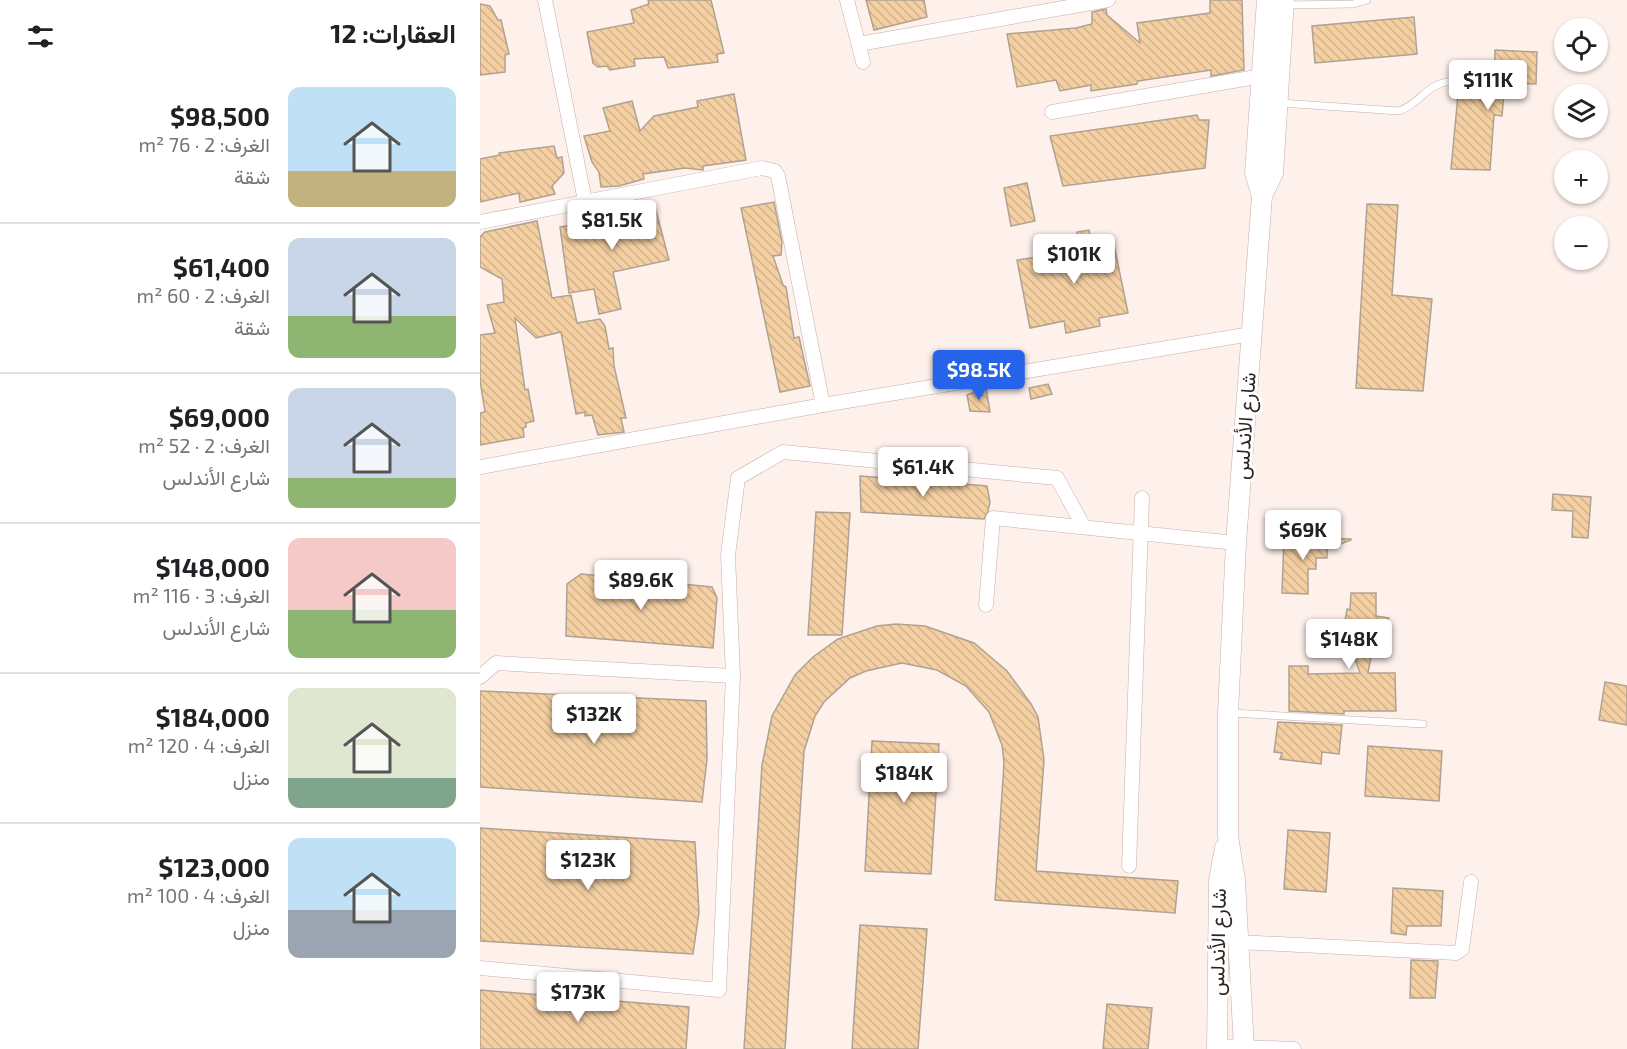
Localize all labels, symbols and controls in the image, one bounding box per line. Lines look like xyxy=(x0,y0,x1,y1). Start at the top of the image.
text: العقارات: 12 xyxy=(330,17,456,48)
map controls xyxy=(1554,18,1608,270)
button: locate xyxy=(1554,18,1608,72)
icon: filters xyxy=(24,20,57,53)
pin: $111K xyxy=(1446,60,1530,111)
text: $111K xyxy=(1463,67,1513,91)
button: layers xyxy=(1554,84,1608,138)
text: $98,500 xyxy=(170,100,270,131)
icon: home xyxy=(336,111,408,183)
text: الغرف: 2 · 76 m² xyxy=(138,132,270,156)
button: + xyxy=(1554,150,1608,204)
text: شقة xyxy=(234,164,270,188)
pin: $81.5K xyxy=(563,200,661,251)
text: $81.5K xyxy=(581,207,643,231)
button: − xyxy=(1554,216,1608,270)
pin: $101K xyxy=(1032,234,1116,285)
text: $101K xyxy=(1047,241,1101,265)
text: $61,400 xyxy=(173,251,270,282)
icon: home xyxy=(336,262,408,334)
text: الغرف: 2 · 60 m² xyxy=(137,283,270,307)
text: شقة xyxy=(234,315,270,339)
pin: $98.5K xyxy=(930,350,1028,401)
text: $98.5K xyxy=(947,357,1011,381)
street label: شارع الأندلس xyxy=(1228,371,1263,481)
text: $69,000 xyxy=(169,401,270,432)
icon: home xyxy=(336,412,408,484)
text: الغرف: 2 · 52 m² xyxy=(138,433,270,457)
pin: $61.4K xyxy=(874,447,972,498)
text: $61.4K xyxy=(892,454,954,478)
text: شارع الأندلس xyxy=(162,465,270,489)
pin: $69K xyxy=(1267,510,1339,561)
text: $69K xyxy=(1279,517,1327,541)
text: $148,000 xyxy=(155,551,270,582)
pin: $89.6K xyxy=(592,560,690,611)
icon: home xyxy=(336,562,408,634)
text: $89.6K xyxy=(608,567,674,591)
text: الغرف: 3 · 116 m² xyxy=(133,583,270,607)
text: شارع الأندلس xyxy=(162,615,270,639)
pin: $148K xyxy=(1307,619,1391,670)
text: $148K xyxy=(1320,626,1378,650)
pin: $132K xyxy=(552,694,636,745)
text: $184,000 xyxy=(155,701,270,732)
text: $132K xyxy=(566,701,622,725)
icon: home xyxy=(336,712,408,784)
text: الغرف: 4 · 120 m² xyxy=(128,733,270,757)
pin: $184K xyxy=(862,753,946,804)
text: $184K xyxy=(875,760,933,784)
text: منزل xyxy=(233,765,270,789)
pin: $123K xyxy=(546,840,630,891)
text: $123K xyxy=(560,847,616,871)
text: $123,000 xyxy=(158,851,270,882)
icon: home xyxy=(336,862,408,934)
text: الغرف: 4 · 100 m² xyxy=(127,883,270,907)
street label: شارع الأندلس xyxy=(1204,888,1233,996)
text: منزل xyxy=(233,915,270,939)
pin: $173K xyxy=(536,972,620,1023)
text: $173K xyxy=(551,979,605,1003)

